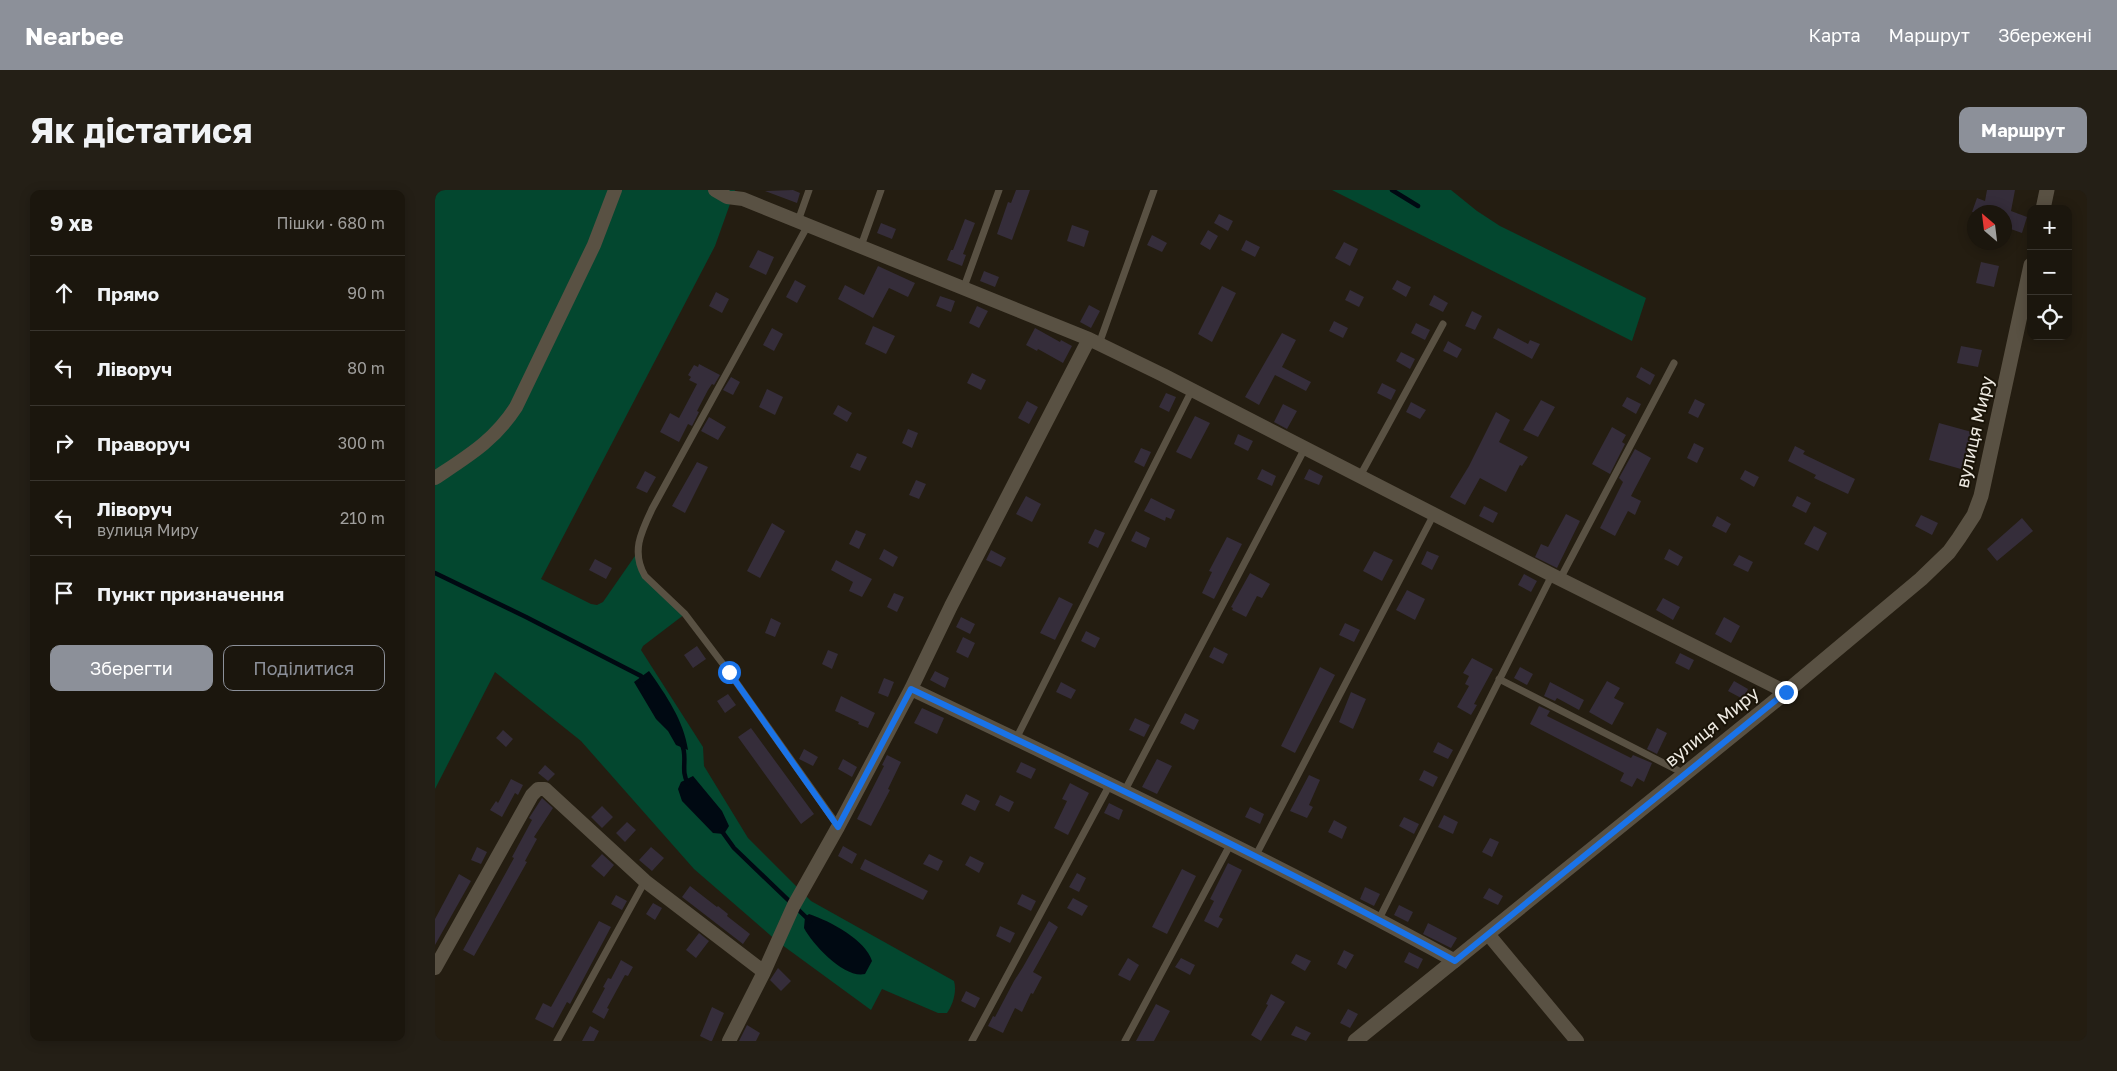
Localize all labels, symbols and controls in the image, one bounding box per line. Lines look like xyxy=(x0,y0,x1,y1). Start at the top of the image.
text: Nearbee xyxy=(25,21,124,50)
text: Карта xyxy=(1808,24,1861,46)
text: Маршрут xyxy=(1889,24,1970,46)
text: Збережені xyxy=(1998,24,2092,46)
button: Маршрут xyxy=(1959,107,2087,153)
text: Як дістатися xyxy=(30,109,253,151)
north arrow xyxy=(1967,205,2012,250)
map controls xyxy=(2027,205,2072,340)
button: + xyxy=(2027,205,2072,250)
text: 9 хв xyxy=(50,210,93,236)
text: Пішки · 680 m xyxy=(276,213,385,233)
button: − xyxy=(2027,250,2072,295)
icon: ahead xyxy=(50,279,78,307)
text: Прямо xyxy=(97,282,159,305)
text: 90 m xyxy=(347,283,385,303)
button: locate xyxy=(2027,295,2072,340)
icon: left xyxy=(50,354,78,382)
text: Ліворуч xyxy=(97,357,172,380)
text: 80 m xyxy=(347,358,385,378)
street label: вулиця Миру xyxy=(1950,374,1998,490)
icon: right xyxy=(50,429,78,457)
text: Праворуч xyxy=(97,432,190,455)
text: 300 m xyxy=(338,433,385,453)
text: Ліворуч xyxy=(97,497,172,520)
icon: left xyxy=(50,504,78,532)
text: 210 m xyxy=(340,508,385,528)
text: вулиця Миру xyxy=(97,520,199,540)
icon: arrive xyxy=(50,579,78,607)
text: Пункт призначення xyxy=(97,582,284,605)
button: Зберегти xyxy=(50,645,213,691)
button: Поділитися xyxy=(223,645,385,691)
route start xyxy=(718,661,741,684)
route end xyxy=(1775,681,1798,704)
street label: вулиця Миру xyxy=(1660,682,1763,771)

